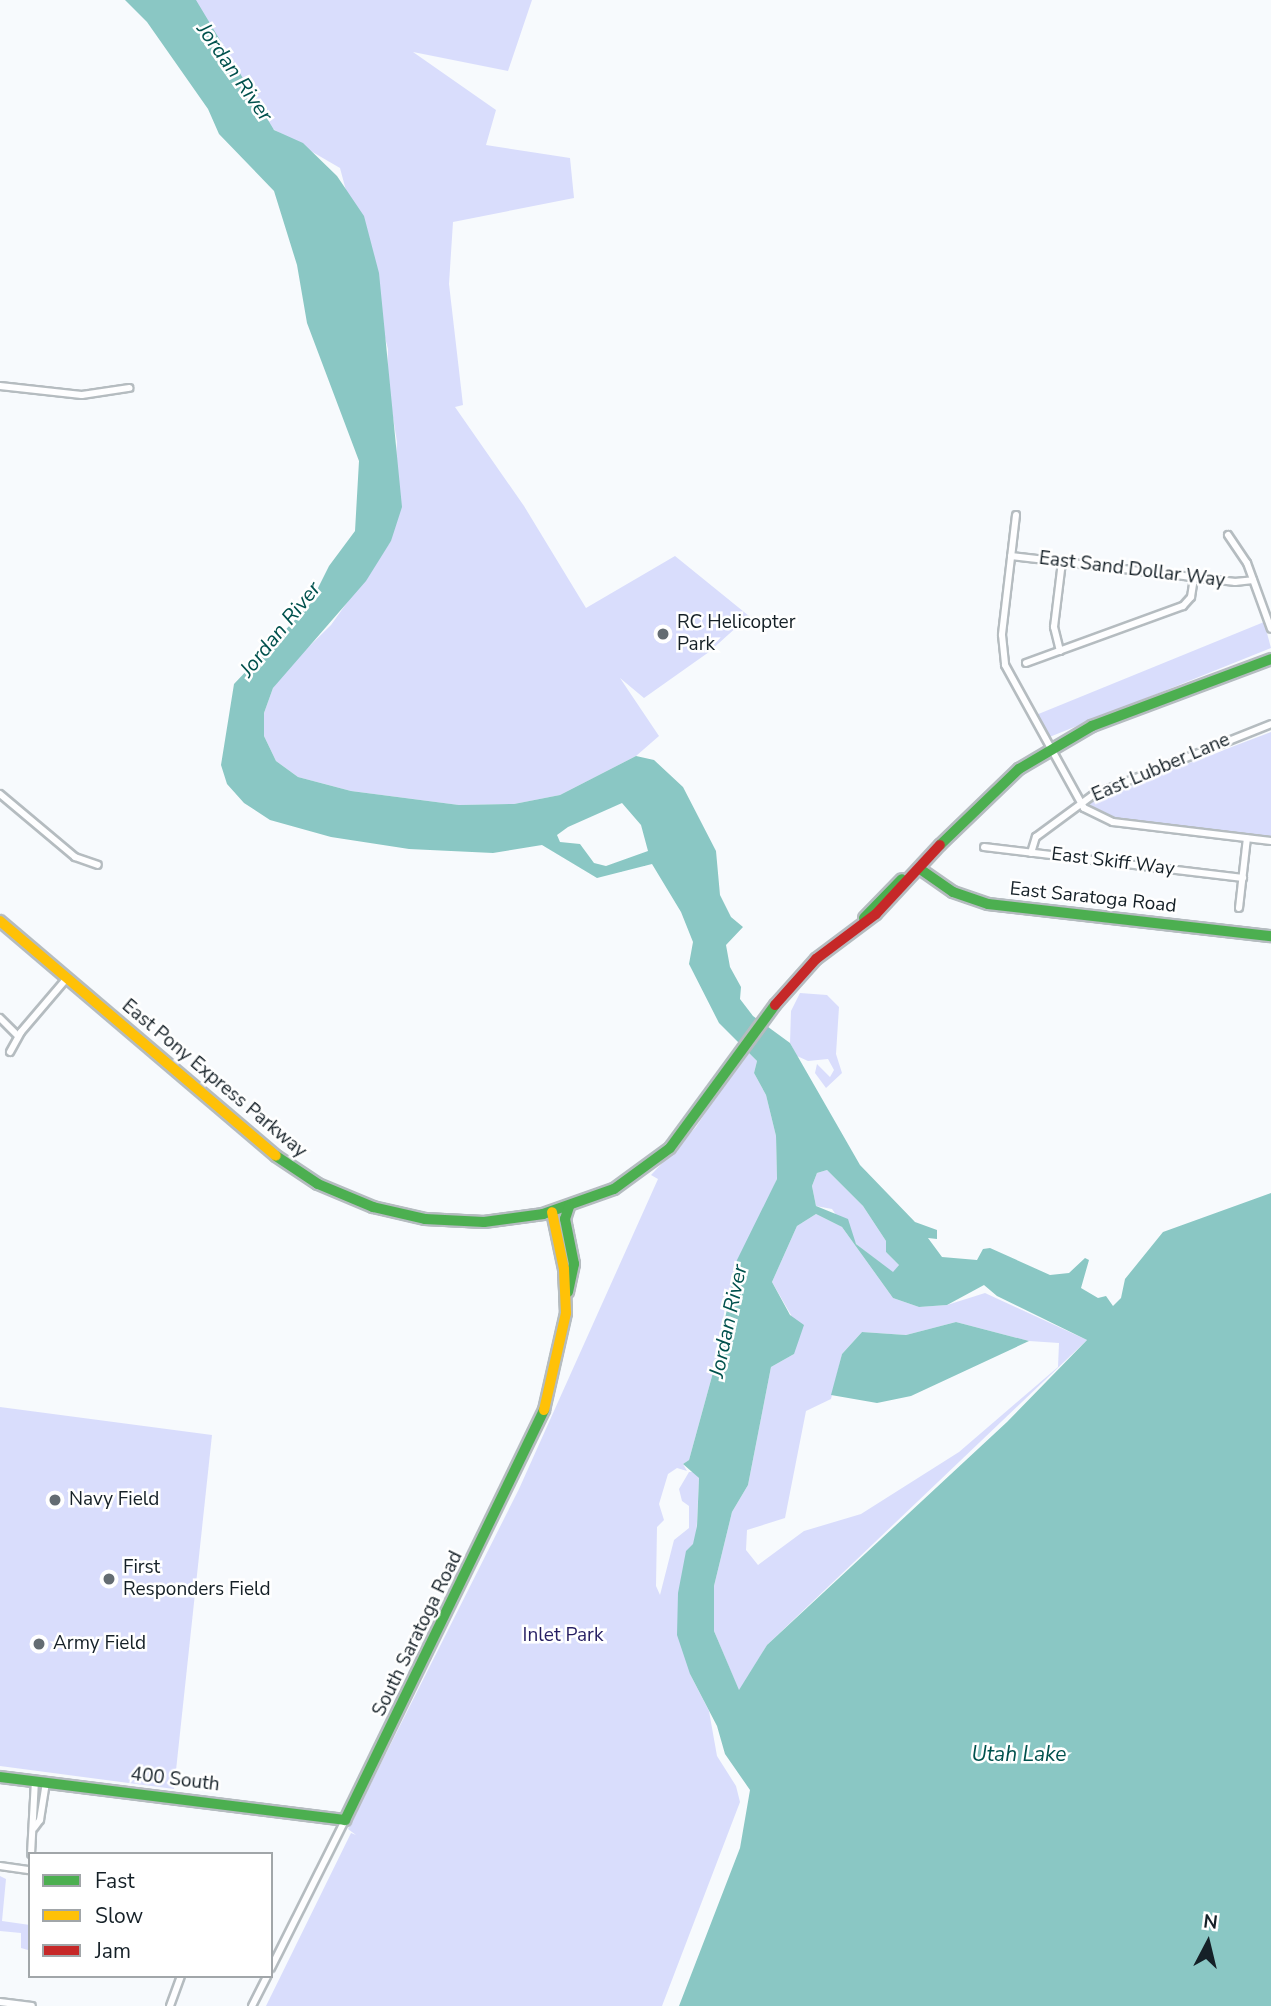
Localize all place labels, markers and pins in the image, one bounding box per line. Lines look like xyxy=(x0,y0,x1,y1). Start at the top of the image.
place label: RC Helicopter Park xyxy=(677,612,796,656)
marker: RC Helicopter Park xyxy=(655,626,671,642)
place label: Navy Field xyxy=(69,1489,159,1511)
marker: Navy Field xyxy=(47,1492,63,1508)
place label: First Responders Field xyxy=(123,1557,271,1601)
marker: First Responders Field xyxy=(101,1571,117,1587)
place label: Army Field xyxy=(53,1633,146,1655)
marker: Army Field xyxy=(31,1636,47,1652)

